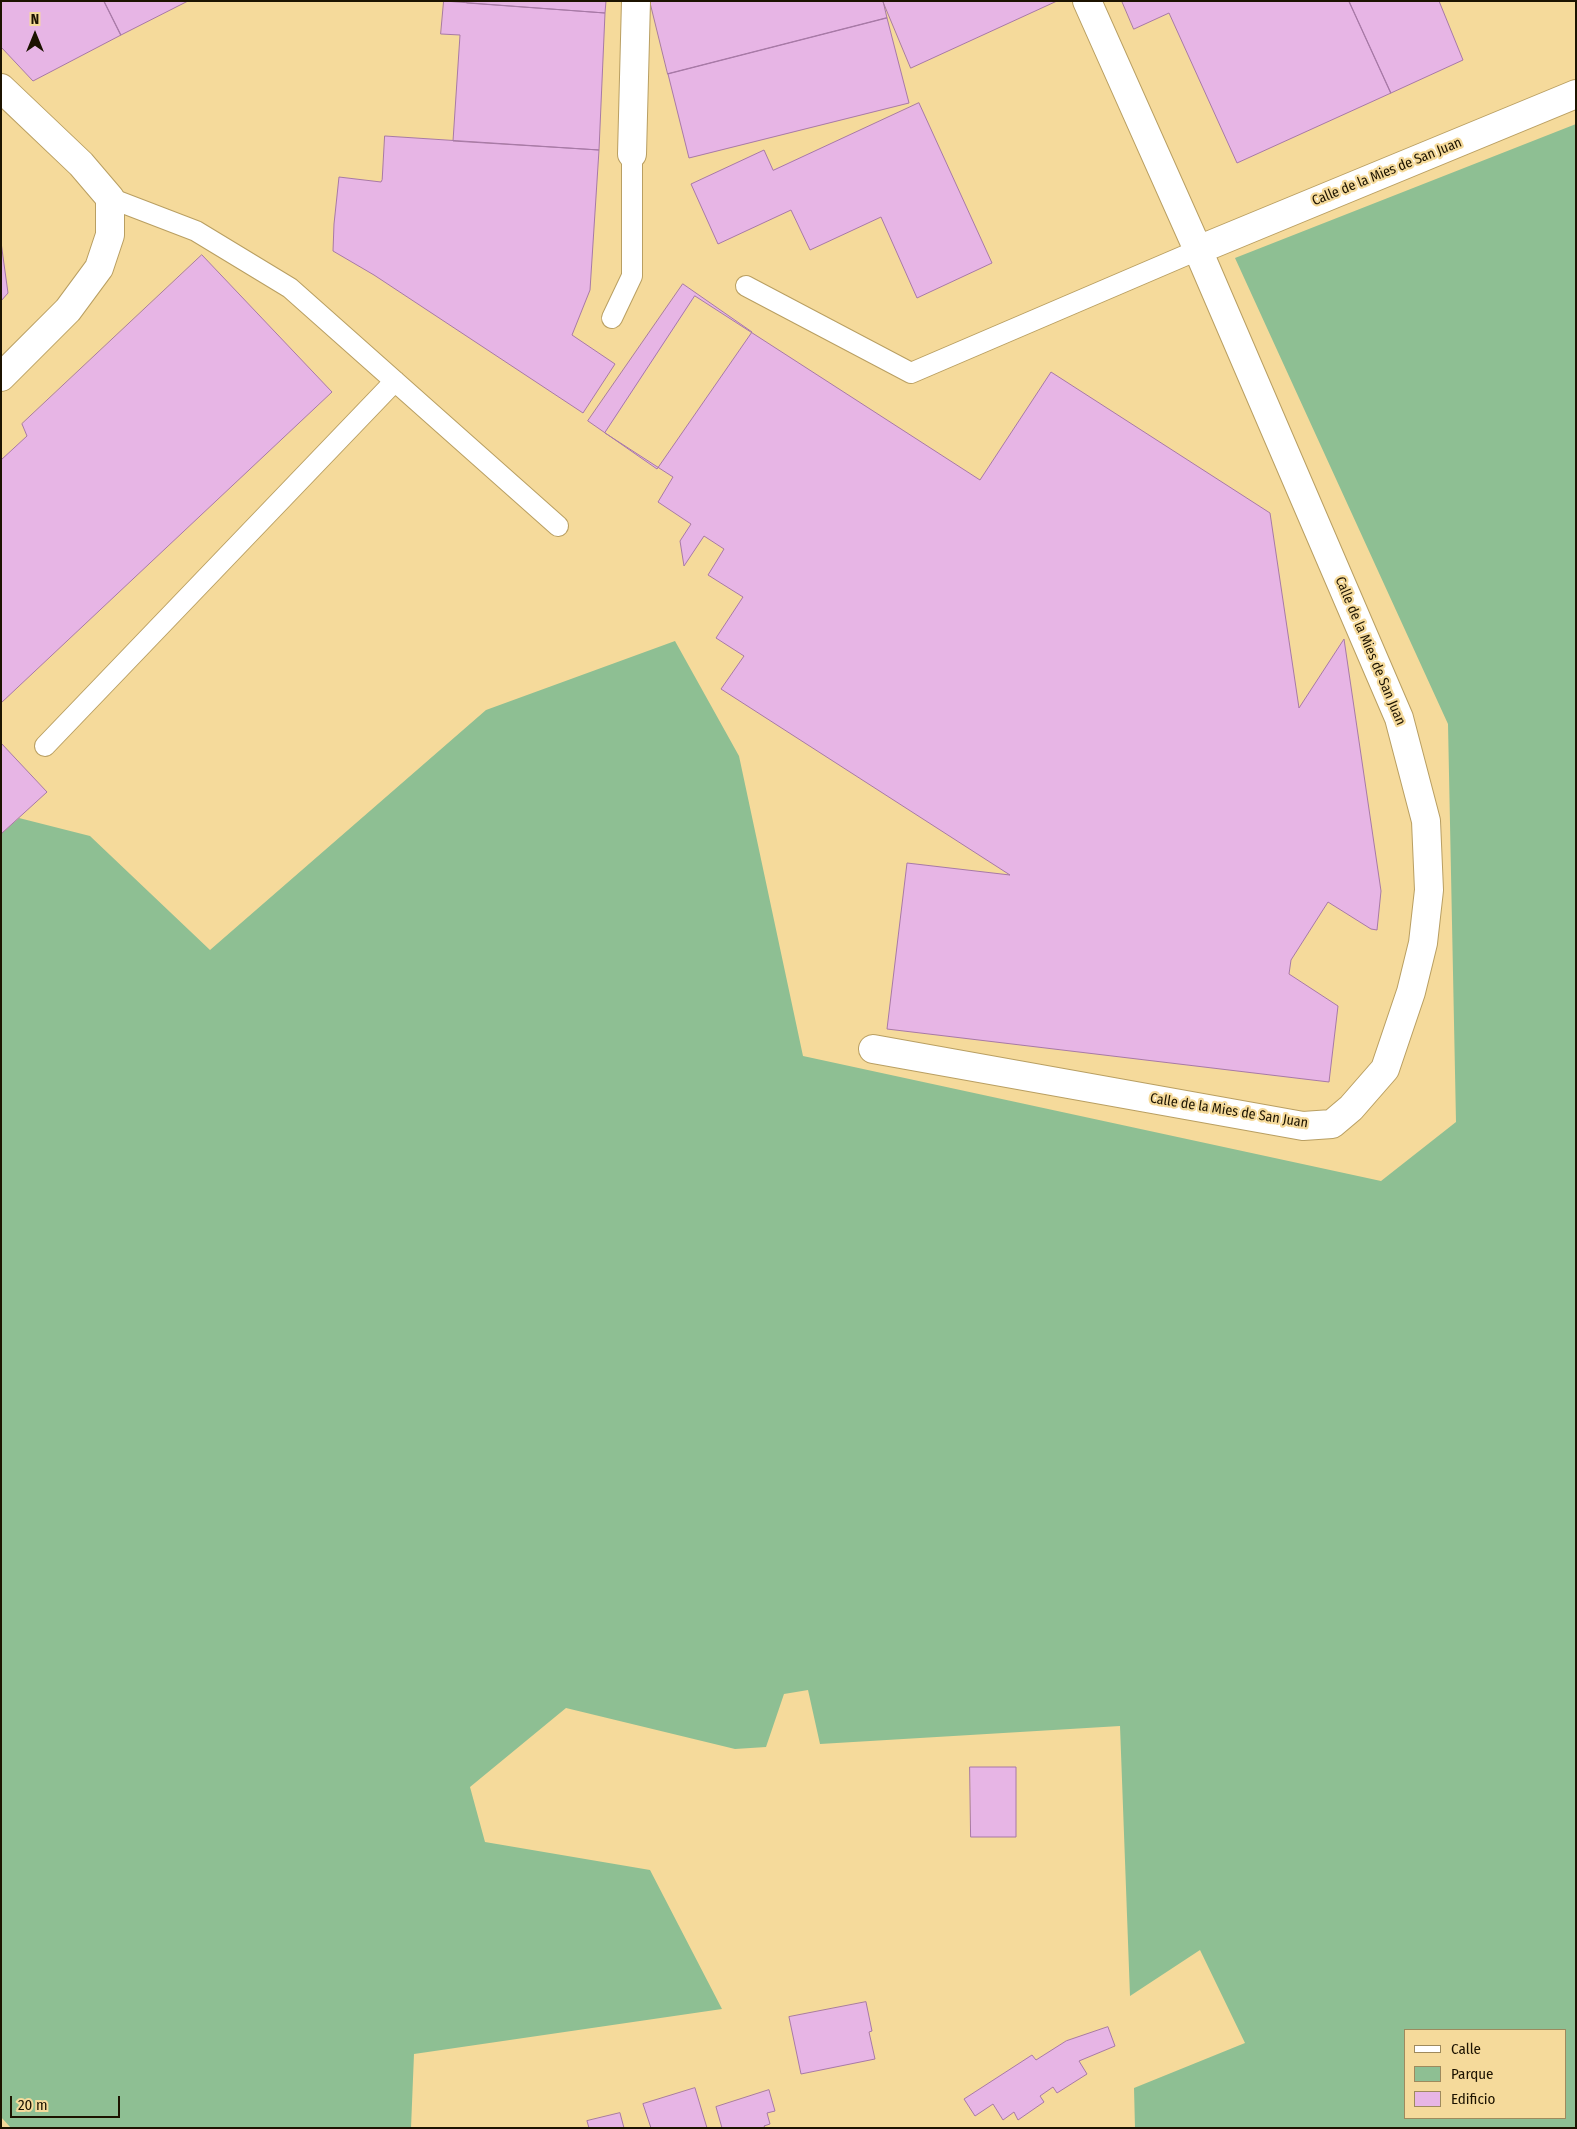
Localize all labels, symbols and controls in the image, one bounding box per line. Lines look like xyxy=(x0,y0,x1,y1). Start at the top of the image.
north arrow xyxy=(10,10,60,60)
text: N xyxy=(31,11,39,28)
street label: Calle de la Mies de San Juan xyxy=(1310,134,1464,210)
street label: Calle de la Mies de San Juan xyxy=(1331,574,1409,728)
street label: Calle de la Mies de San Juan xyxy=(1149,1090,1309,1132)
legend xyxy=(1404,2029,1567,2119)
text: Calle xyxy=(1451,2040,1481,2058)
text: Parque xyxy=(1451,2065,1494,2083)
scale bar xyxy=(12,2086,122,2118)
text: Edificio xyxy=(1451,2090,1496,2108)
text: 20 m xyxy=(18,2096,48,2114)

